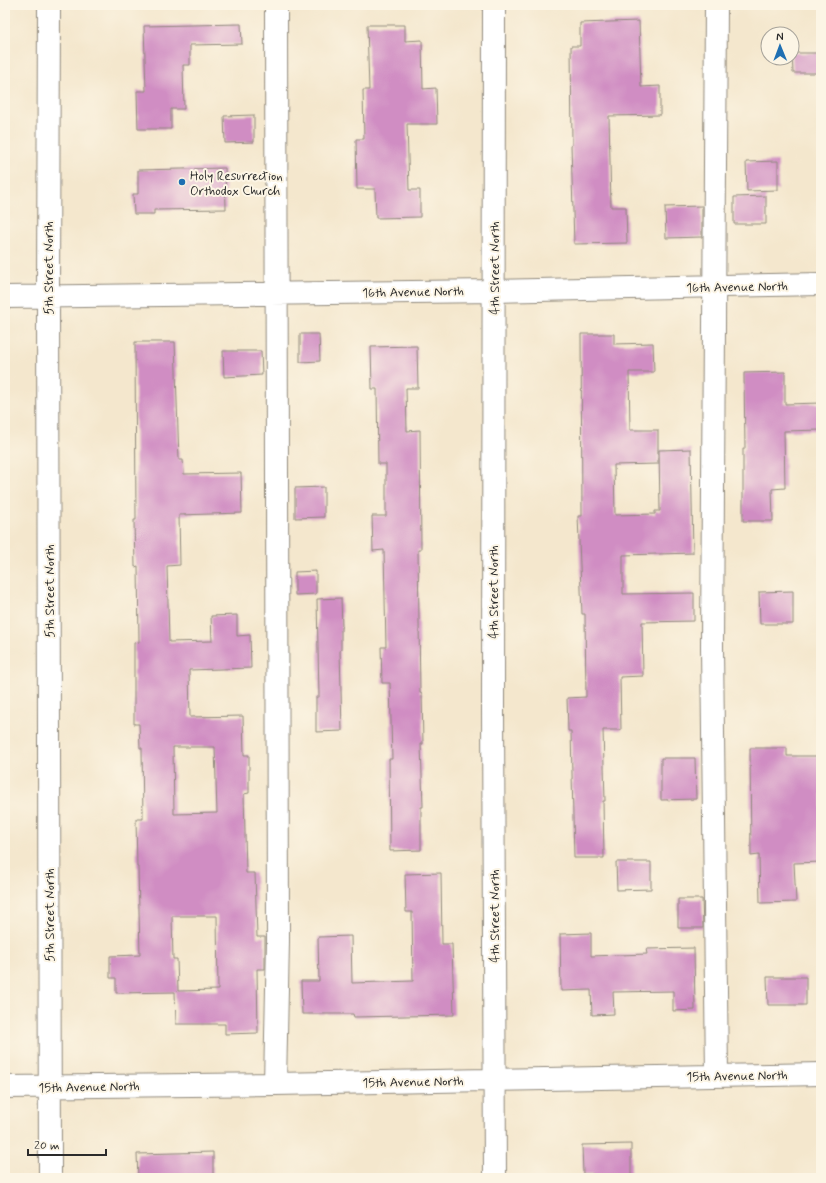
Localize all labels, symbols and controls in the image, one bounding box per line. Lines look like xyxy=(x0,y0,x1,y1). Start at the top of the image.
north arrow xyxy=(760,26,800,66)
text: N xyxy=(776,30,784,44)
place label: Holy Resurrection Orthodox Church xyxy=(190,168,283,200)
marker: Holy Resurrection Orthodox Church xyxy=(177,177,187,187)
street label: 5th Street North xyxy=(41,221,58,315)
street label: 4th Street North xyxy=(487,221,504,315)
street label: 16th Avenue North xyxy=(686,278,788,297)
street label: 16th Avenue North xyxy=(362,283,464,302)
street label: 5th Street North xyxy=(42,544,59,638)
street label: 4th Street North xyxy=(486,545,503,639)
street label: 5th Street North xyxy=(42,868,59,962)
street label: 4th Street North xyxy=(487,869,504,963)
street label: 15th Avenue North xyxy=(686,1067,788,1086)
street label: 15th Avenue North xyxy=(362,1073,464,1092)
street label: 15th Avenue North xyxy=(38,1078,140,1097)
scale bar xyxy=(28,1131,106,1157)
text: 20 m xyxy=(34,1138,60,1154)

